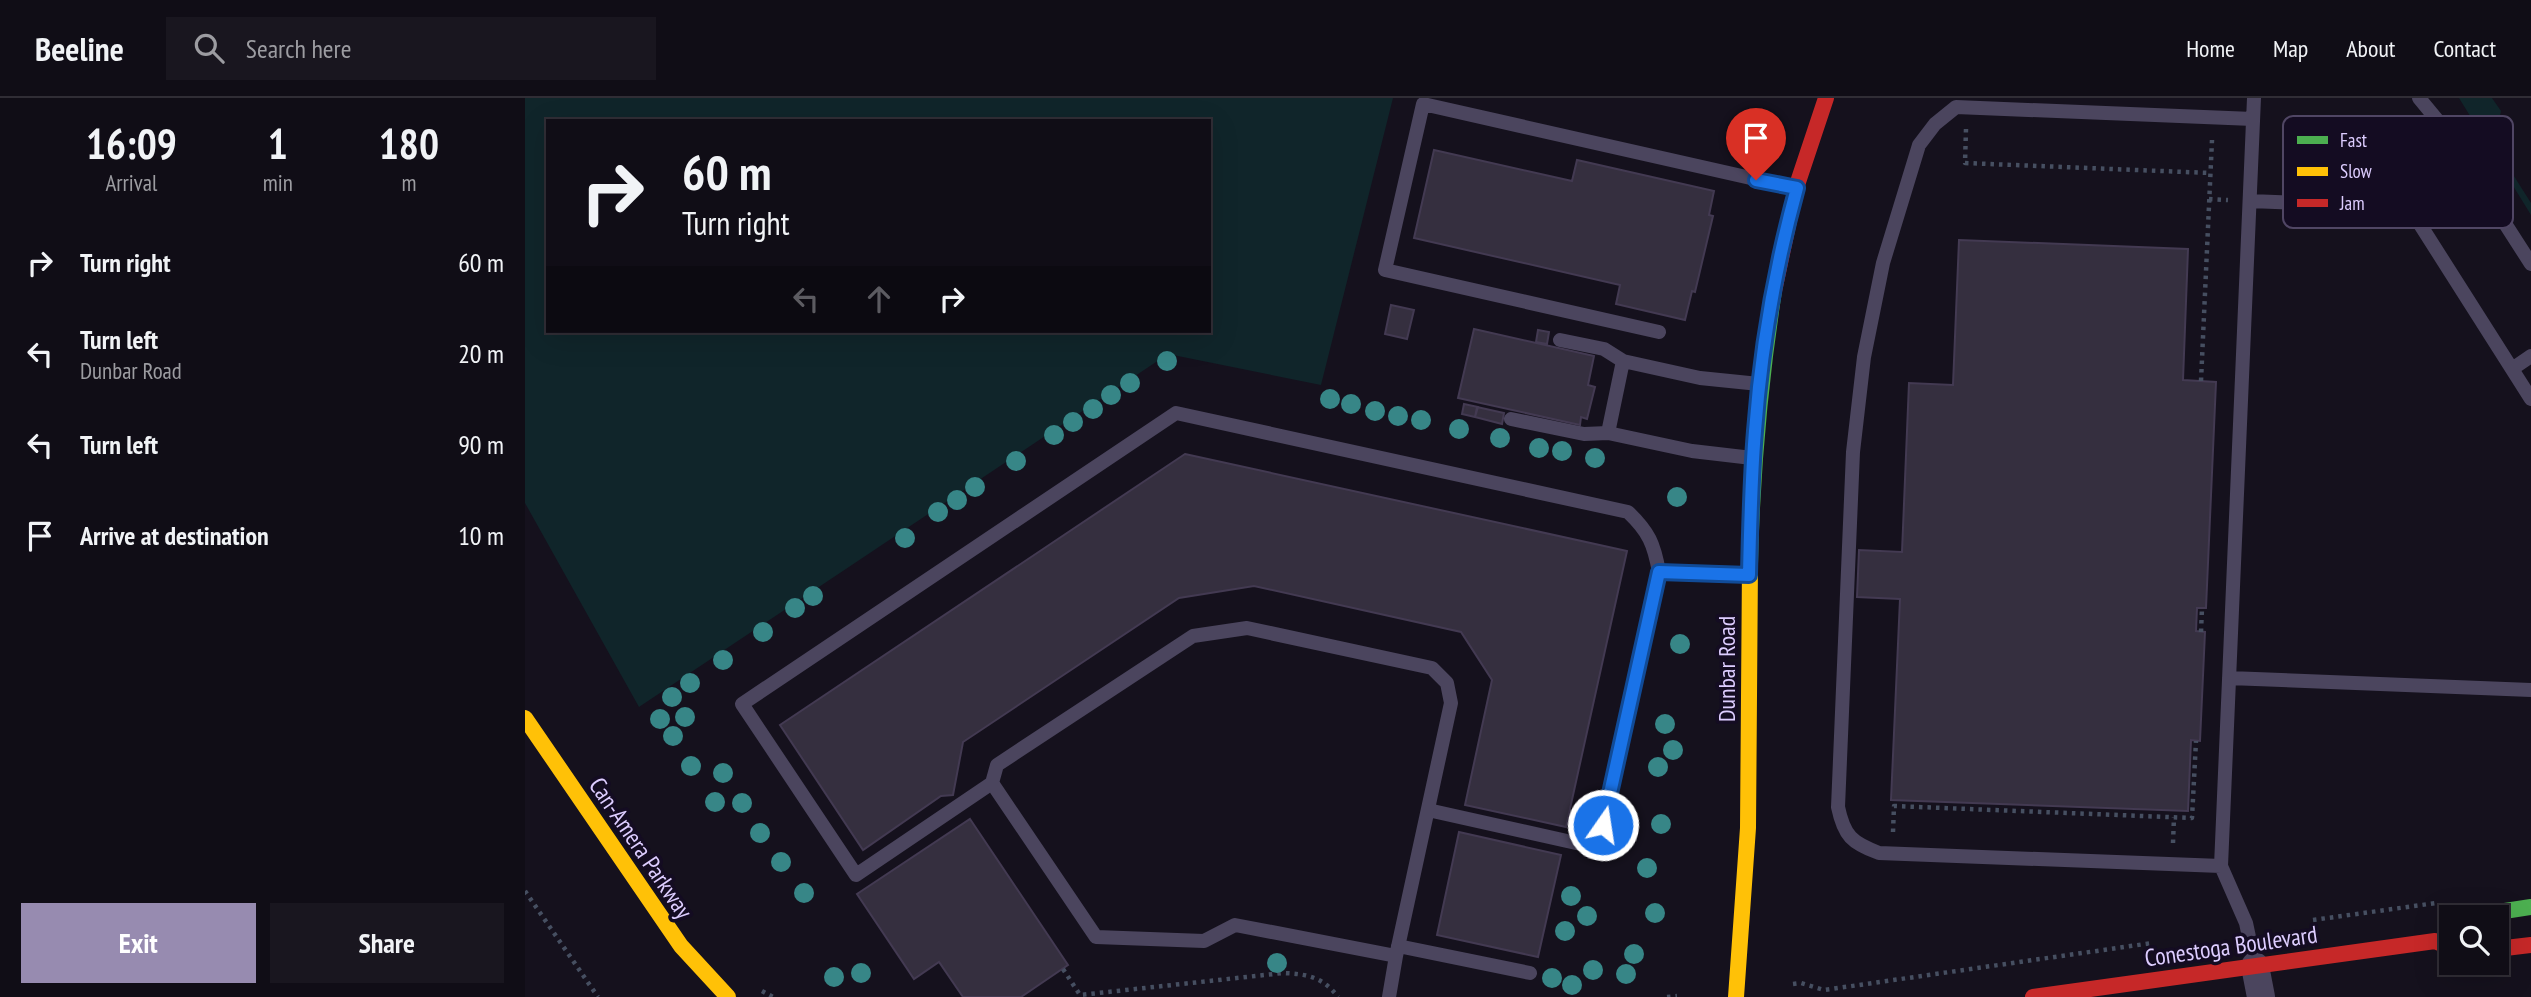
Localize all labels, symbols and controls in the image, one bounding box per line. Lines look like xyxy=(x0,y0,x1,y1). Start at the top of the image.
search box xyxy=(166,17,656,80)
text: Beeline xyxy=(35,27,124,70)
icon: search xyxy=(190,29,228,67)
text: Search here xyxy=(246,32,351,65)
text: Home xyxy=(2186,33,2235,64)
text: Map xyxy=(2273,33,2308,64)
text: About xyxy=(2346,33,2395,64)
text: Contact xyxy=(2433,33,2496,64)
pin xyxy=(1726,108,1786,180)
text: 16:09 xyxy=(86,116,177,171)
text: 1 xyxy=(268,116,288,171)
text: 180 xyxy=(379,116,439,171)
legend xyxy=(2283,116,2513,228)
icon: arrive xyxy=(1737,119,1775,157)
text: Fast xyxy=(2340,128,2368,152)
text: 60 m xyxy=(682,140,771,204)
icon: right xyxy=(567,147,658,238)
text: Slow xyxy=(2340,159,2373,183)
text: Arrival xyxy=(105,168,157,197)
text: min xyxy=(263,168,293,197)
text: m xyxy=(401,168,416,197)
text: Jam xyxy=(2339,191,2365,215)
text: Turn right xyxy=(682,202,790,244)
icon: right xyxy=(21,244,59,282)
text: Turn right xyxy=(80,246,171,279)
text: 60 m xyxy=(458,246,504,279)
icon: left xyxy=(787,280,825,318)
icon: ahead xyxy=(860,280,898,318)
icon: right xyxy=(933,280,971,318)
text: Turn left xyxy=(80,323,158,356)
icon: left xyxy=(21,335,59,373)
text: 20 m xyxy=(458,337,504,370)
text: Dunbar Road xyxy=(80,356,182,385)
icon: left xyxy=(21,426,59,464)
text: Turn left xyxy=(80,428,158,461)
text: 90 m xyxy=(458,428,504,461)
icon: arrive xyxy=(21,517,59,555)
text: Arrive at destination xyxy=(80,519,269,552)
text: 10 m xyxy=(458,519,504,552)
street label: Dunbar Road xyxy=(1711,616,1742,722)
street label: Can-Amera Parkway xyxy=(582,771,700,925)
position arrow xyxy=(1566,788,1640,862)
button: Exit xyxy=(21,903,256,983)
button: Share xyxy=(270,903,504,983)
map controls xyxy=(2439,905,2509,975)
button: search xyxy=(2439,905,2509,975)
street label: Conestoga Boulevard xyxy=(2143,919,2319,973)

